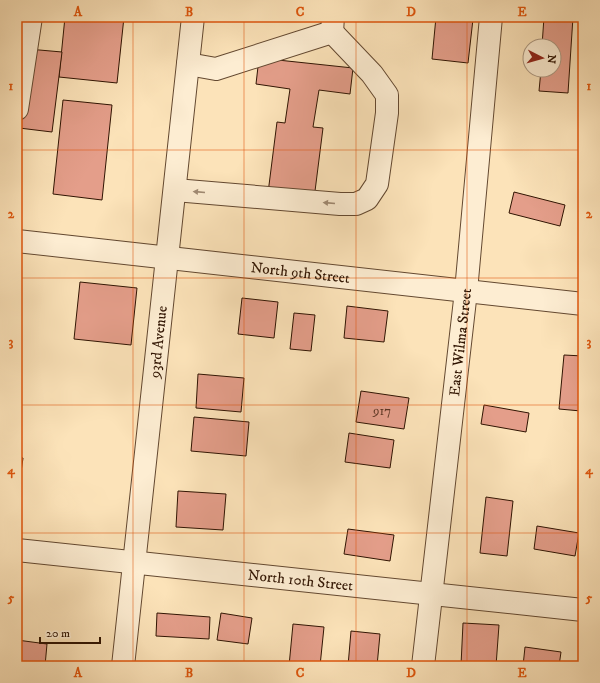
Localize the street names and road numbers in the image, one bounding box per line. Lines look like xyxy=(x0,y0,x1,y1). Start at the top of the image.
street label: North 9th Street xyxy=(250,258,351,288)
street label: East Wilma Street xyxy=(445,287,476,397)
street label: 93rd Avenue xyxy=(145,305,172,380)
street label: North 10th Street xyxy=(247,566,354,596)

